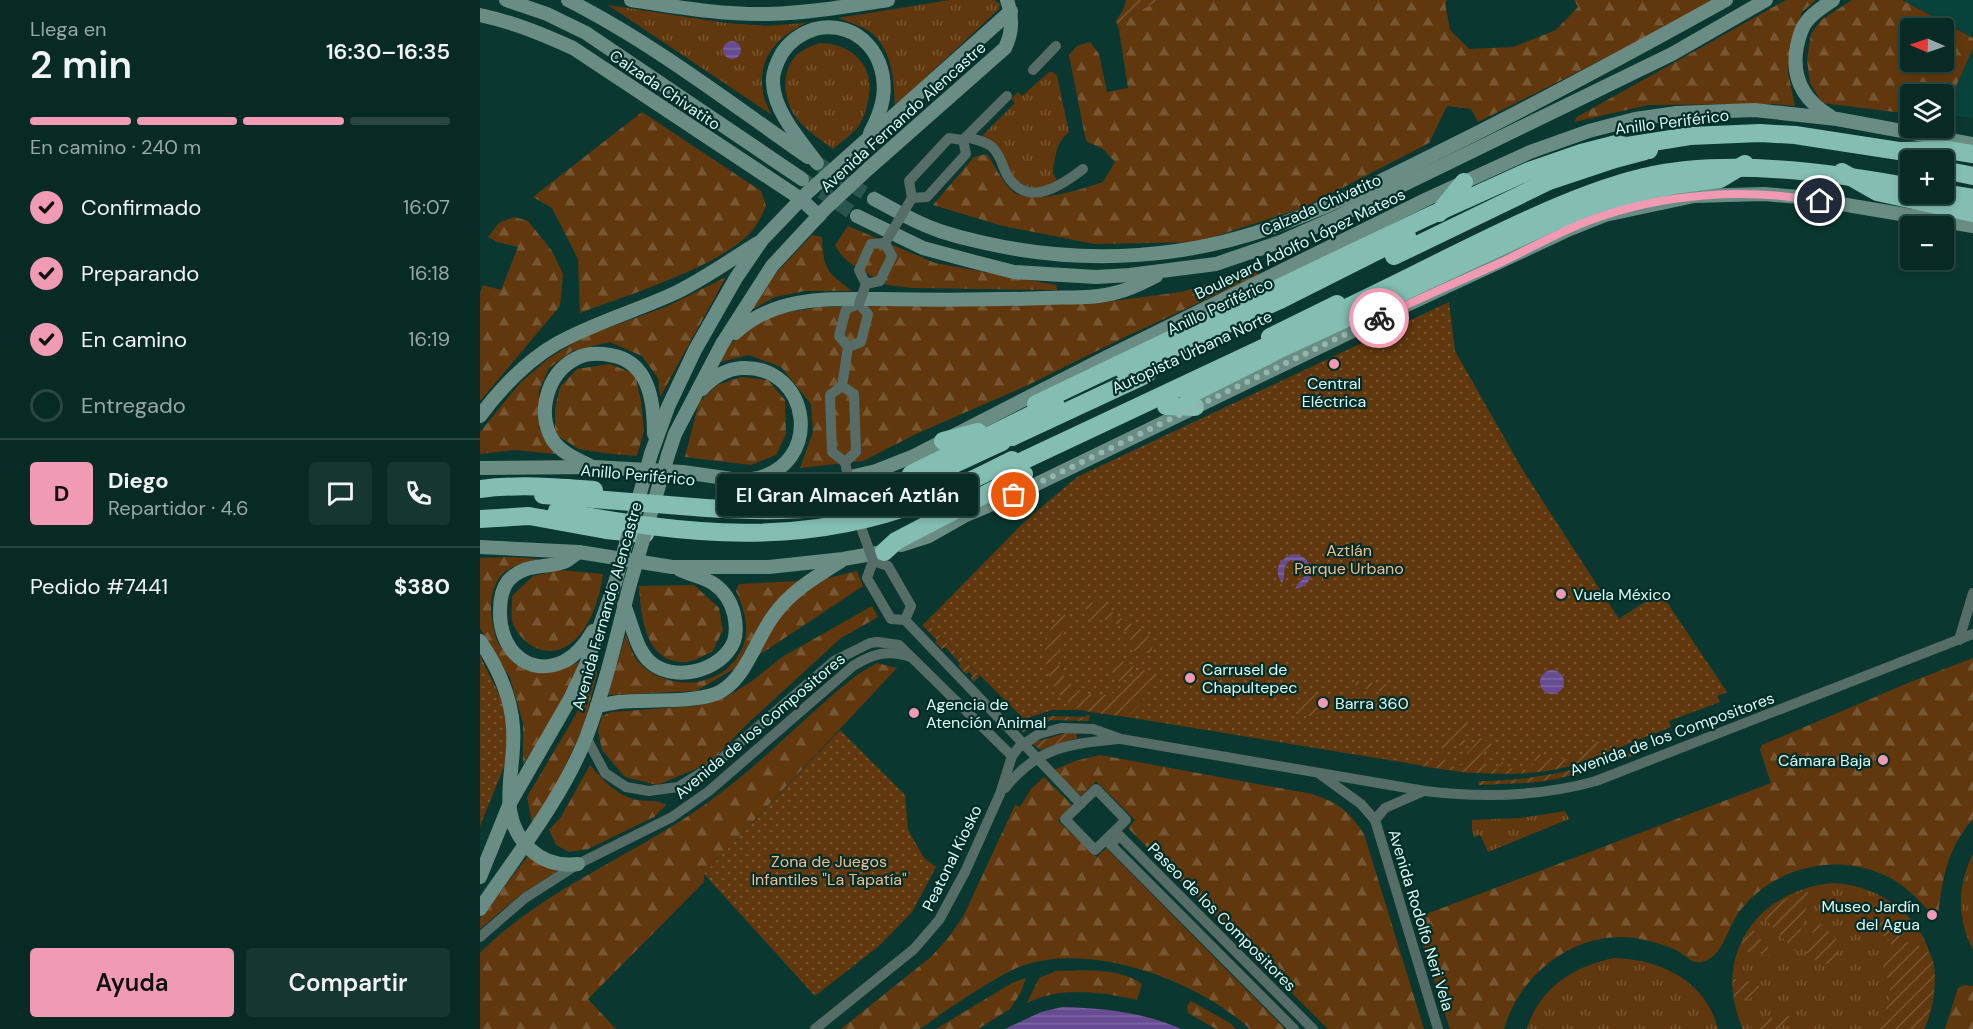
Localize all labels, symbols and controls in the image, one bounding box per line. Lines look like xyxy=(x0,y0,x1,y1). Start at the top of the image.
text: Llega en xyxy=(30,16,107,42)
north arrow xyxy=(1900,18,1954,72)
map controls xyxy=(1900,18,1954,270)
text: 16:30–16:35 xyxy=(326,37,450,66)
street label: Avenida Fernando Alencastre xyxy=(816,37,990,197)
text: 2 min xyxy=(30,39,132,90)
street label: Calzada Chivatito xyxy=(605,45,725,135)
button: layers xyxy=(1900,84,1954,138)
street label: Anillo Periférico xyxy=(1614,105,1730,139)
text: En camino · 240 m xyxy=(30,134,201,160)
button: + xyxy=(1900,150,1954,204)
street label: Calzada Chivatito xyxy=(1258,169,1384,241)
pin xyxy=(1794,175,1845,226)
street label: Boulevard Adolfo López Mateos xyxy=(1191,184,1409,304)
icon: home xyxy=(1803,184,1836,217)
icon: check xyxy=(30,191,63,224)
text: Confirmado xyxy=(81,193,201,222)
text: 16:07 xyxy=(403,194,450,220)
button: − xyxy=(1900,216,1954,270)
icon: check xyxy=(30,257,63,290)
text: Preparando xyxy=(81,259,199,288)
text: 16:18 xyxy=(409,260,450,286)
street label: Anillo Periférico xyxy=(1164,272,1276,340)
courier xyxy=(1349,288,1409,348)
icon: bike xyxy=(1363,302,1396,335)
street label: Autopista Urbana Norte xyxy=(1108,306,1276,398)
icon: check xyxy=(30,323,63,356)
text: En camino xyxy=(81,325,187,354)
text: 16:19 xyxy=(408,326,450,352)
marker: Central Eléctrica xyxy=(1327,357,1341,371)
place label: Central Eléctrica xyxy=(1302,373,1366,412)
text: Entregado xyxy=(81,391,186,420)
street label: Anillo Periférico xyxy=(580,460,696,490)
button: chat xyxy=(309,462,372,525)
button: phone xyxy=(387,462,450,525)
text: Diego xyxy=(108,466,169,495)
pin xyxy=(988,469,1039,520)
callout: El Gran Almaceń Aztlán xyxy=(717,474,978,516)
icon: bag xyxy=(997,478,1030,511)
text: D xyxy=(54,479,69,508)
text: El Gran Almaceń Aztlán xyxy=(736,482,959,508)
text: Repartidor · 4.6 xyxy=(108,495,249,521)
street label: Avenida Fernando Alencastre xyxy=(567,499,647,713)
park label: Aztlán Parque Urbano xyxy=(1294,540,1404,579)
text: Pedido #7441 xyxy=(30,572,168,601)
text: $380 xyxy=(394,572,450,601)
place label: Vuela México xyxy=(1573,584,1671,605)
marker: Vuela México xyxy=(1554,587,1568,601)
street label: Avenida de los Compositores xyxy=(670,648,850,804)
place label: Carrusel de Chapultepec xyxy=(1202,659,1298,698)
marker: Carrusel de Chapultepec xyxy=(1183,671,1197,685)
street label: Avenida de los Compositores xyxy=(1567,687,1777,781)
place label: Barra 360 xyxy=(1335,693,1409,714)
place label: Agencia de Atención Animal xyxy=(926,694,1046,733)
marker: Barra 360 xyxy=(1316,696,1330,710)
marker: Agencia de Atención Animal xyxy=(907,706,921,720)
place label: Cámara Baja xyxy=(1778,750,1871,771)
marker: Cámara Baja xyxy=(1876,753,1890,767)
street label: Peatonal Kiosko xyxy=(917,802,987,914)
street label: Avenida Rodolfo Neri Vela xyxy=(1383,827,1459,1013)
street label: Paseo de los Compositores xyxy=(1143,838,1301,996)
park label: Zona de Juegos Infantiles "La Tapatía" xyxy=(751,851,907,890)
place label: Museo Jardín del Agua xyxy=(1821,896,1920,935)
marker: Museo Jardín del Agua xyxy=(1925,908,1939,922)
button: Ayuda xyxy=(30,948,234,1017)
button: Compartir xyxy=(246,948,450,1017)

